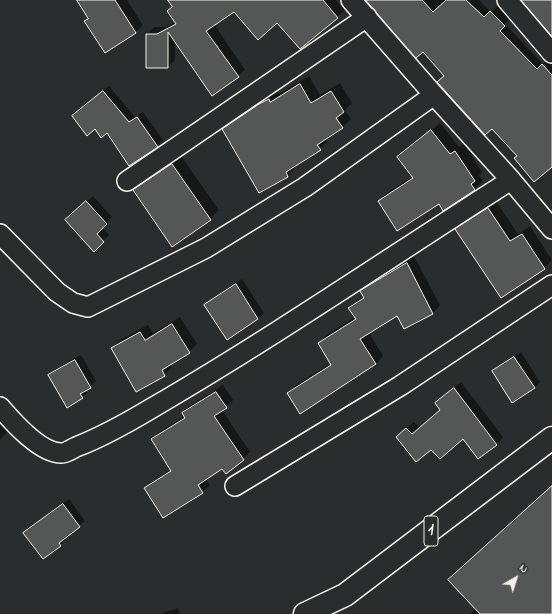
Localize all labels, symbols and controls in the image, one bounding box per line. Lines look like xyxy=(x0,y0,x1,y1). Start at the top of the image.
road number: 1 xyxy=(424,516,438,546)
north arrow xyxy=(496,558,536,598)
text: N xyxy=(516,560,531,577)

